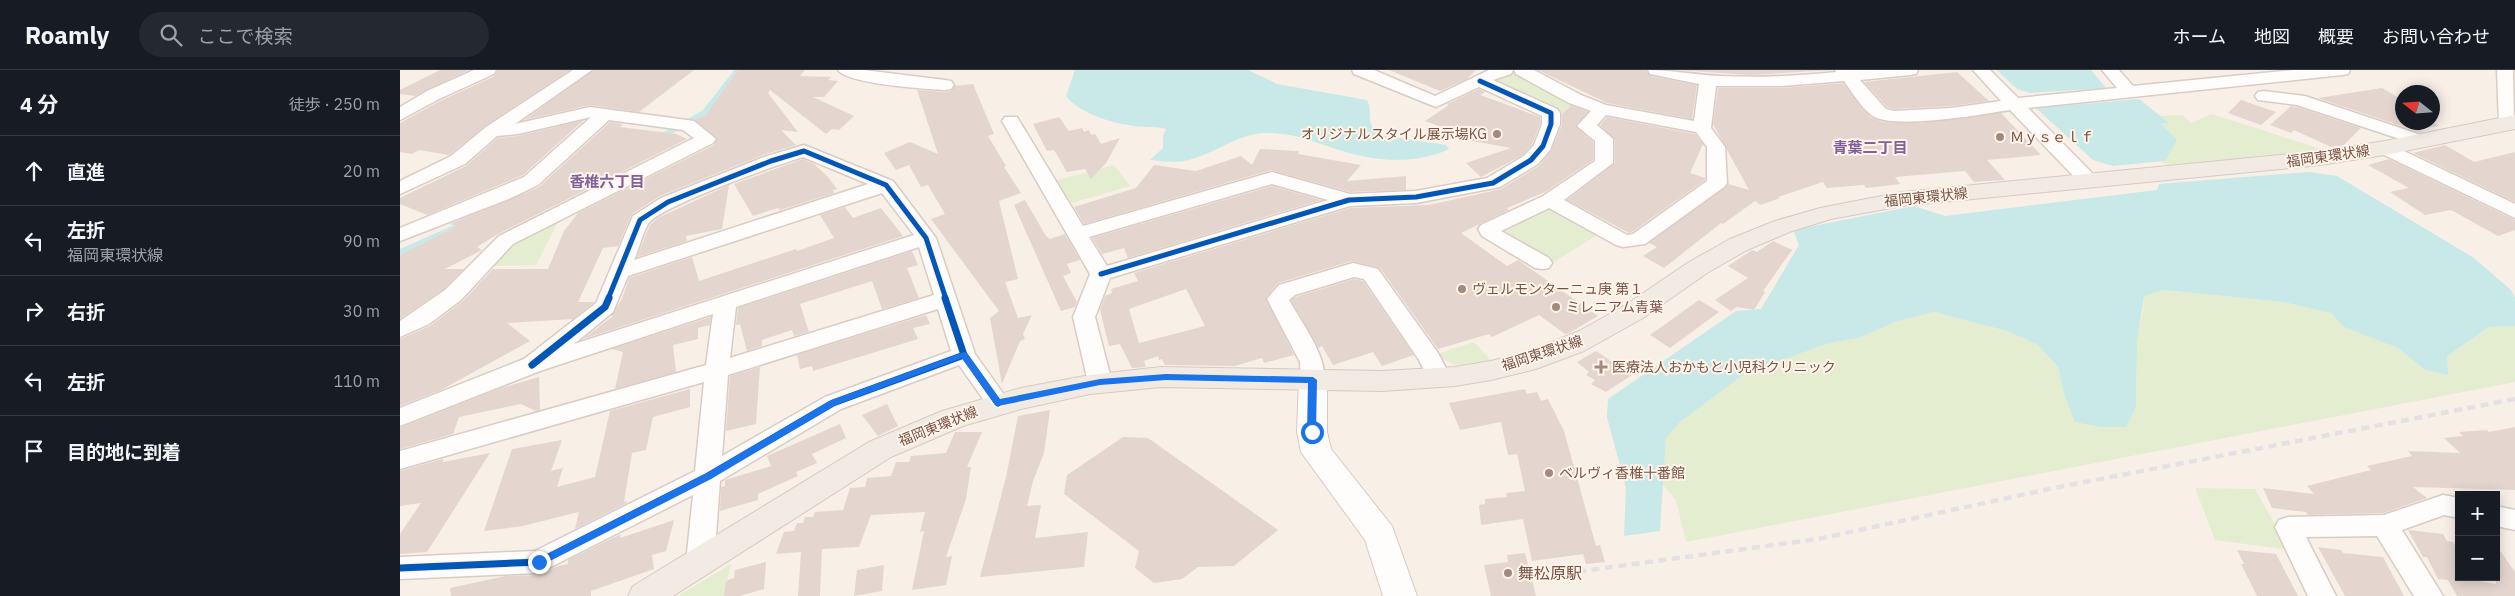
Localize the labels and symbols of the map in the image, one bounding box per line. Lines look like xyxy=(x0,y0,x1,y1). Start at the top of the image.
north arrow xyxy=(2395,85,2440,130)
place label: オリジナルスタイル展示場KG xyxy=(1301,125,1487,143)
marker: オリジナルスタイル展示場KG xyxy=(1491,128,1503,140)
place label: Ｍｙｓｅｌｆ xyxy=(2010,128,2094,146)
marker: Ｍｙｓｅｌｆ xyxy=(1994,131,2006,143)
district label: 青葉二丁目 xyxy=(1832,138,1908,157)
street label: 福岡東環状線 xyxy=(2285,141,2371,171)
district label: 香椎六丁目 xyxy=(569,172,645,191)
street label: 福岡東環状線 xyxy=(1883,184,1969,210)
place label: ヴェルモンターニュ庚 第１ xyxy=(1472,280,1643,298)
marker: ヴェルモンターニュ庚 第１ xyxy=(1456,283,1468,295)
place label: ミレニアム青葉 xyxy=(1566,298,1663,316)
marker: ミレニアム青葉 xyxy=(1550,301,1562,313)
street label: 福岡東環状線 xyxy=(1499,331,1585,375)
place label: 医療法人おかもと小児科クリニック xyxy=(1612,358,1836,376)
marker: 医療法人おかもと小児科クリニック xyxy=(1594,360,1608,374)
street label: 福岡東環状線 xyxy=(896,402,980,450)
route start xyxy=(1301,421,1324,444)
place label: ベルヴィ香椎十番館 xyxy=(1559,464,1685,482)
marker: ベルヴィ香椎十番館 xyxy=(1543,467,1555,479)
route end xyxy=(528,551,551,574)
place label: 舞松原駅 xyxy=(1518,563,1582,583)
marker: 舞松原駅 xyxy=(1502,567,1514,579)

